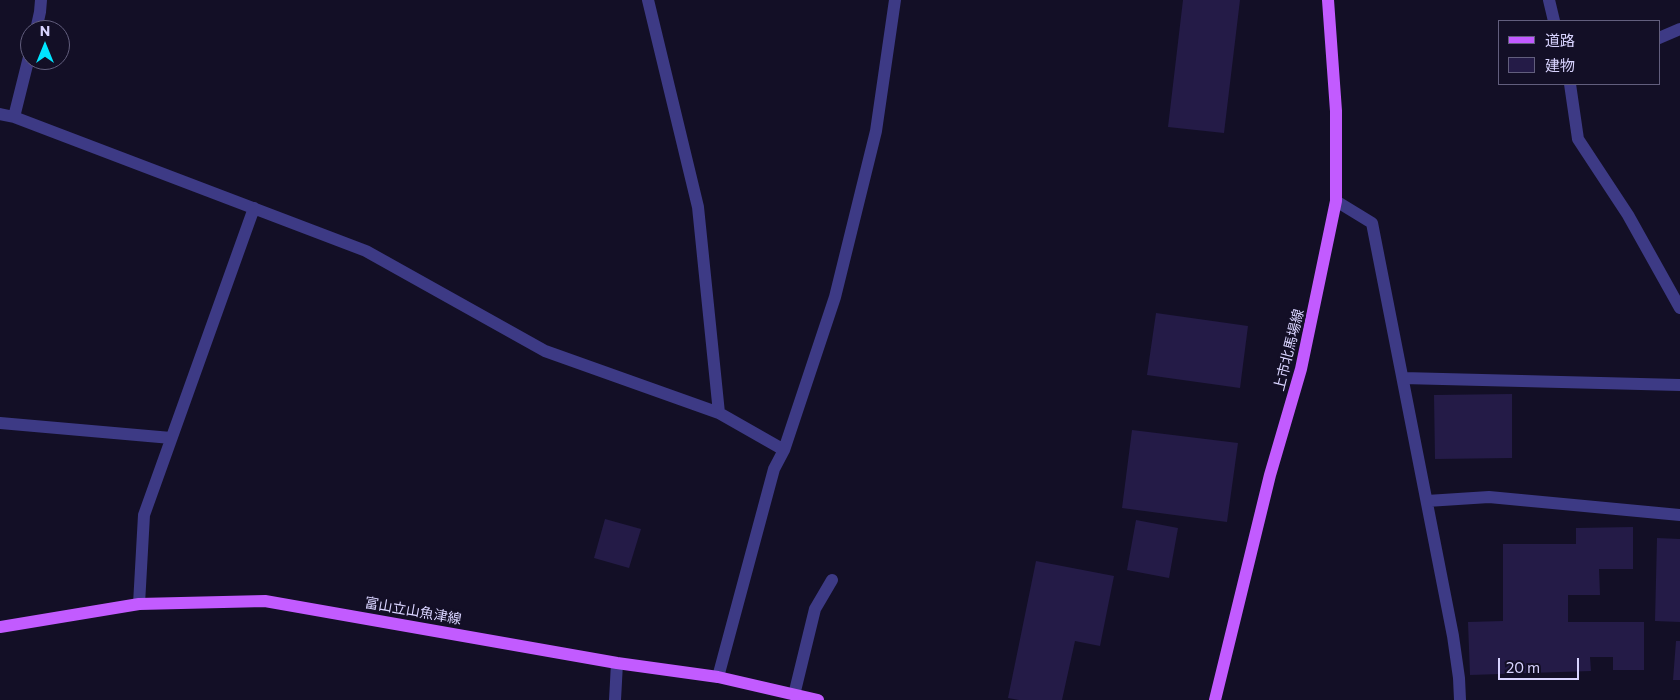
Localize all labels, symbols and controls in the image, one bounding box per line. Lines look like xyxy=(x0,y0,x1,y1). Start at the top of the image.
north arrow xyxy=(20,20,70,70)
legend xyxy=(1498,20,1660,85)
text: N xyxy=(40,22,50,39)
text: 道路 xyxy=(1545,31,1575,49)
text: 建物 xyxy=(1545,56,1575,74)
street label: 上市北馬場線 xyxy=(1271,307,1307,393)
street label: 富山立山魚津線 xyxy=(363,594,463,628)
scale bar xyxy=(1500,648,1581,680)
text: 20 m xyxy=(1506,658,1540,676)

